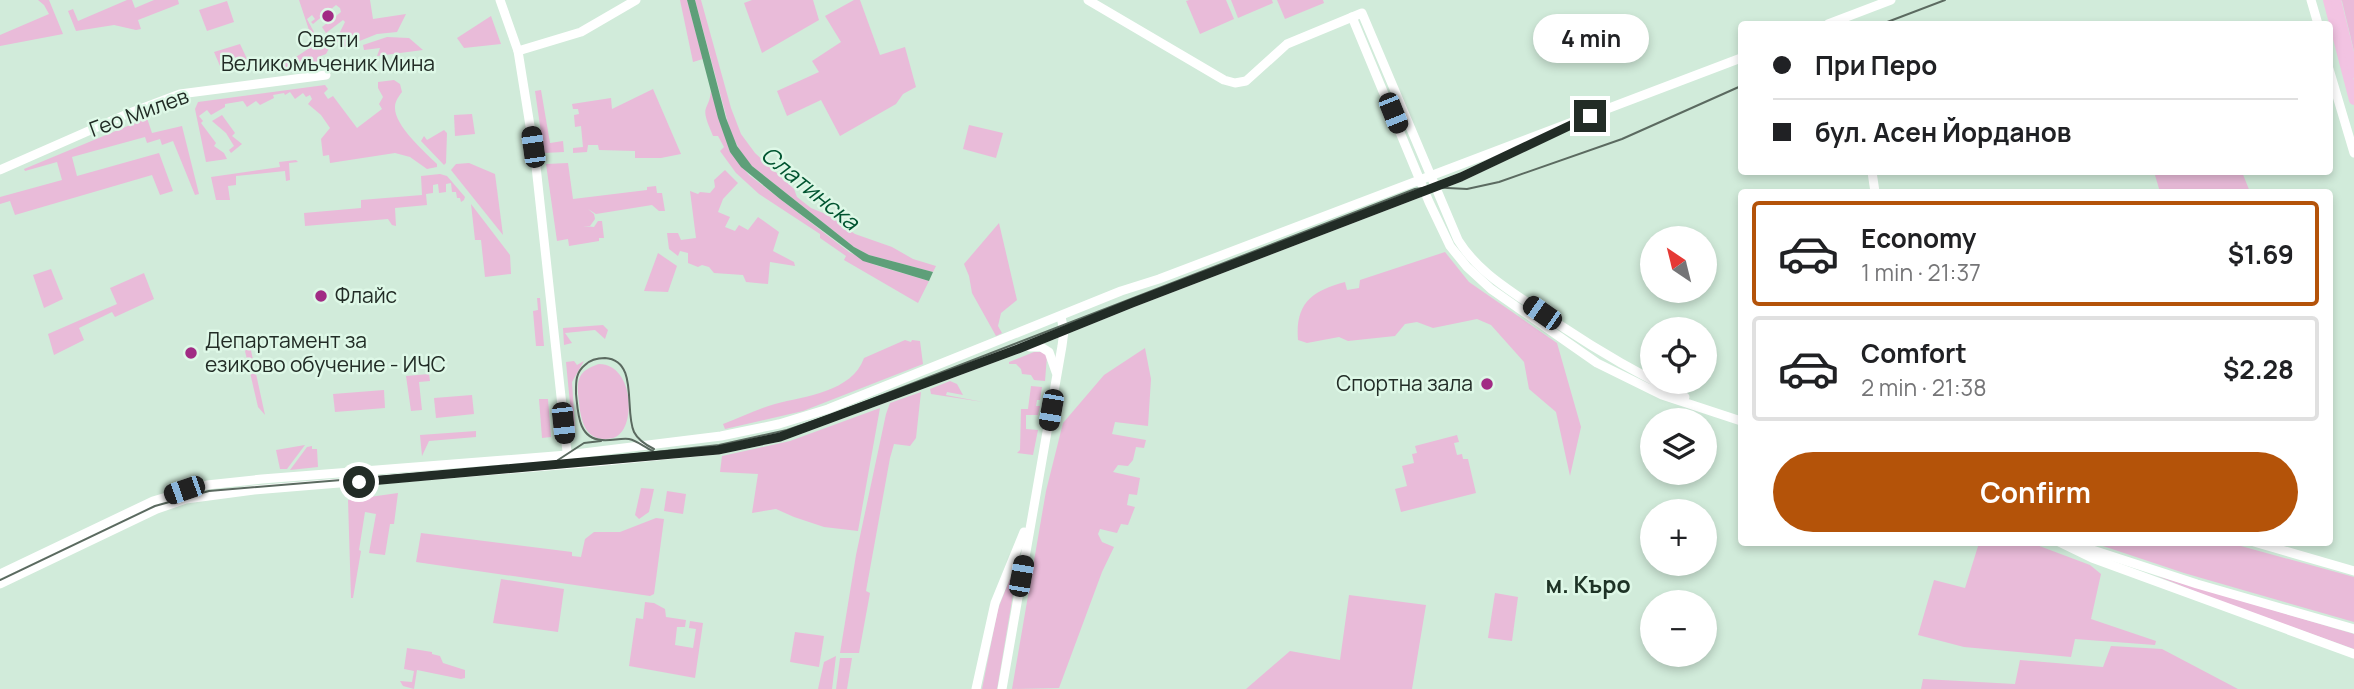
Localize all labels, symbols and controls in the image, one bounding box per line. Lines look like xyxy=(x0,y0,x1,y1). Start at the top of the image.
marker: Свети Великомъченик Мина xyxy=(320,8,336,24)
callout: 4 min xyxy=(1532,15,1648,64)
text: 4 min xyxy=(1561,22,1621,54)
place label: Свети Великомъченик Мина xyxy=(221,25,435,77)
text: При Перо xyxy=(1815,47,1937,83)
street label: Гео Милев xyxy=(85,81,192,143)
car xyxy=(1376,90,1411,136)
route end xyxy=(1574,100,1606,132)
text: бул. Асен Йорданов xyxy=(1815,114,2071,150)
car xyxy=(520,125,547,169)
water label: Слатинска xyxy=(755,138,867,237)
text: Economy xyxy=(1861,220,1976,256)
icon: car xyxy=(1777,222,1840,285)
north arrow xyxy=(1640,226,1717,303)
map controls xyxy=(1640,226,1717,667)
text: $1.69 xyxy=(2228,236,2294,272)
text: 1 min · 21:37 xyxy=(1861,256,1981,288)
place label: Флайс xyxy=(335,281,397,309)
marker: Флайс xyxy=(313,288,329,304)
car xyxy=(1519,292,1566,334)
button: locate xyxy=(1640,317,1717,394)
place label: Департамент за езиково обучение - ИЧС xyxy=(205,326,446,378)
text: Comfort xyxy=(1861,335,1967,371)
icon: car xyxy=(1777,337,1840,400)
marker: Департамент за езиково обучение - ИЧС xyxy=(183,345,199,361)
text: $2.28 xyxy=(2223,351,2294,387)
place label: Спортна зала xyxy=(1336,369,1473,397)
text: 2 min · 21:38 xyxy=(1861,371,1987,403)
marker: Спортна зала xyxy=(1479,376,1495,392)
car xyxy=(1038,387,1065,433)
car xyxy=(551,401,576,445)
button: layers xyxy=(1640,408,1717,485)
button: Confirm xyxy=(1773,452,2298,532)
route start xyxy=(343,466,375,498)
car xyxy=(161,473,208,507)
button: + xyxy=(1640,499,1717,576)
car xyxy=(1008,553,1035,599)
district label: м. Къро xyxy=(1545,568,1631,600)
button: − xyxy=(1640,590,1717,667)

